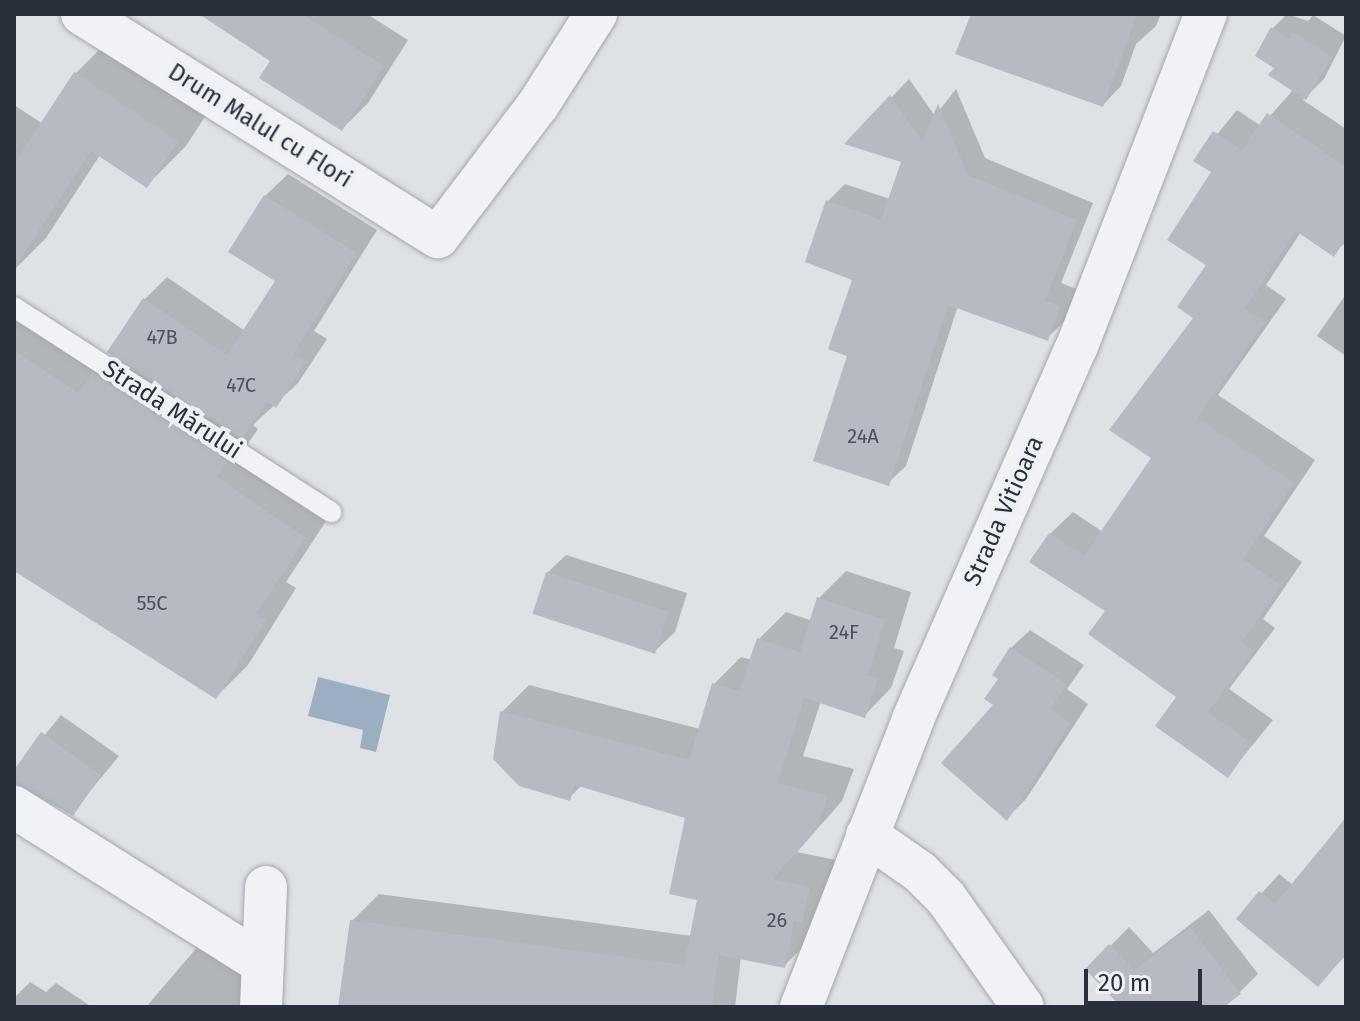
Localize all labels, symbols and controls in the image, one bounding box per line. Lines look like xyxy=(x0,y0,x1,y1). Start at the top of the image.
street label: Drum Malul cu Flori xyxy=(163,58,357,194)
house number: 47B xyxy=(146,325,178,349)
street label: Strada Mărului xyxy=(97,354,247,466)
house number: 47C xyxy=(226,373,256,397)
house number: 24A xyxy=(847,424,879,448)
street label: Strada Vitioara xyxy=(958,432,1050,590)
house number: 55C xyxy=(136,591,168,615)
house number: 24F xyxy=(829,620,859,644)
house number: 26 xyxy=(767,908,787,932)
scale bar xyxy=(1088,953,1206,1003)
text: 20 m xyxy=(1098,969,1150,997)

